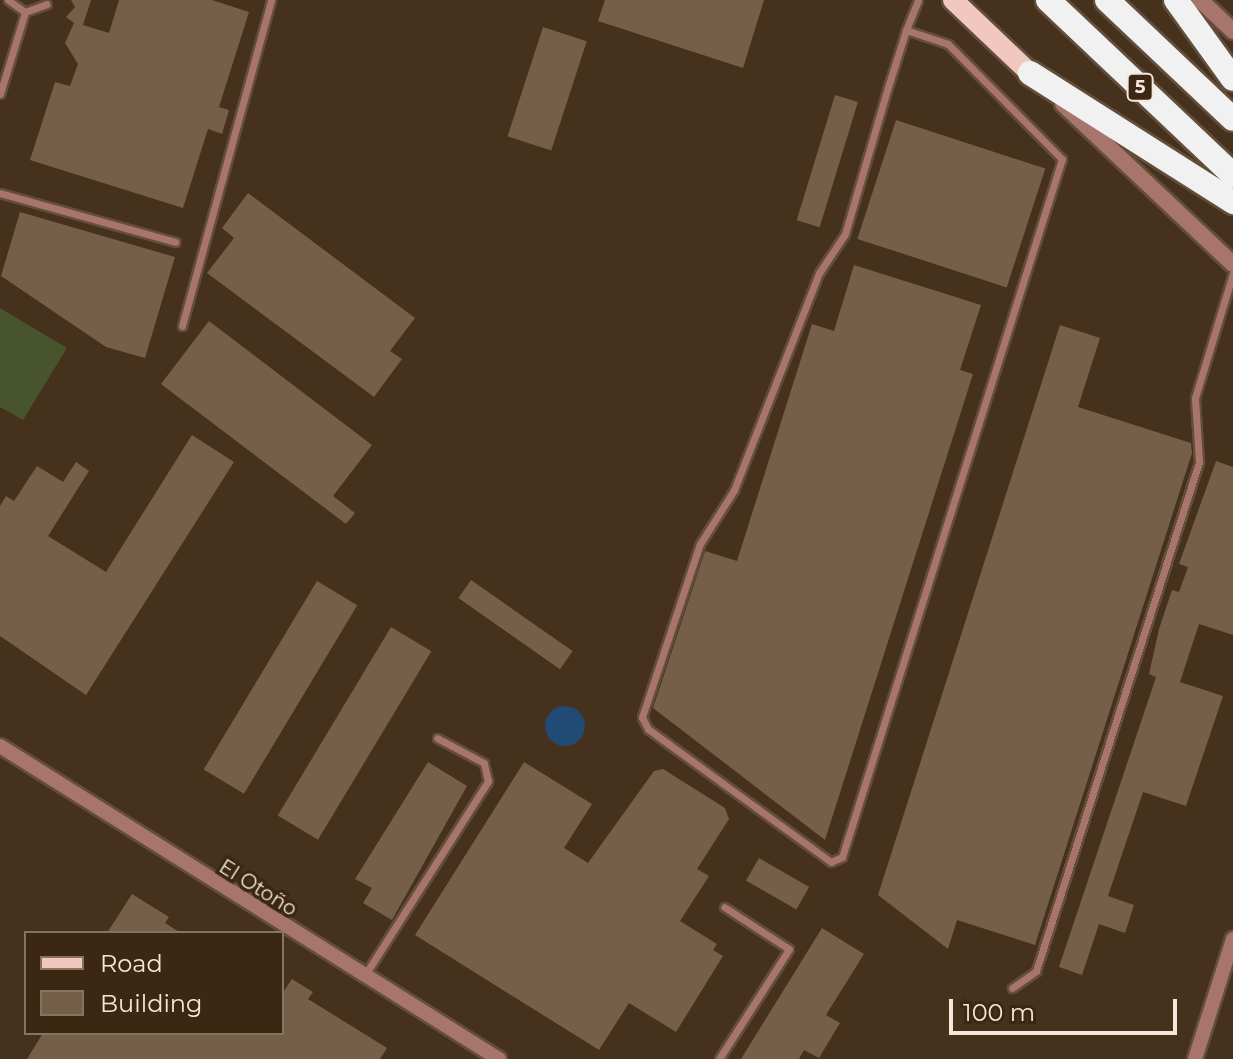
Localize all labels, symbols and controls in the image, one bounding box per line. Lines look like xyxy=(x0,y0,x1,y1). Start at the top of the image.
road number: 5 xyxy=(1126,73,1154,101)
street label: El Otoño xyxy=(215,855,301,921)
legend xyxy=(24,931,284,1035)
text: Road xyxy=(100,949,163,978)
scale bar xyxy=(953,983,1181,1033)
text: Building xyxy=(100,989,203,1018)
text: 100 m xyxy=(963,998,1035,1027)

